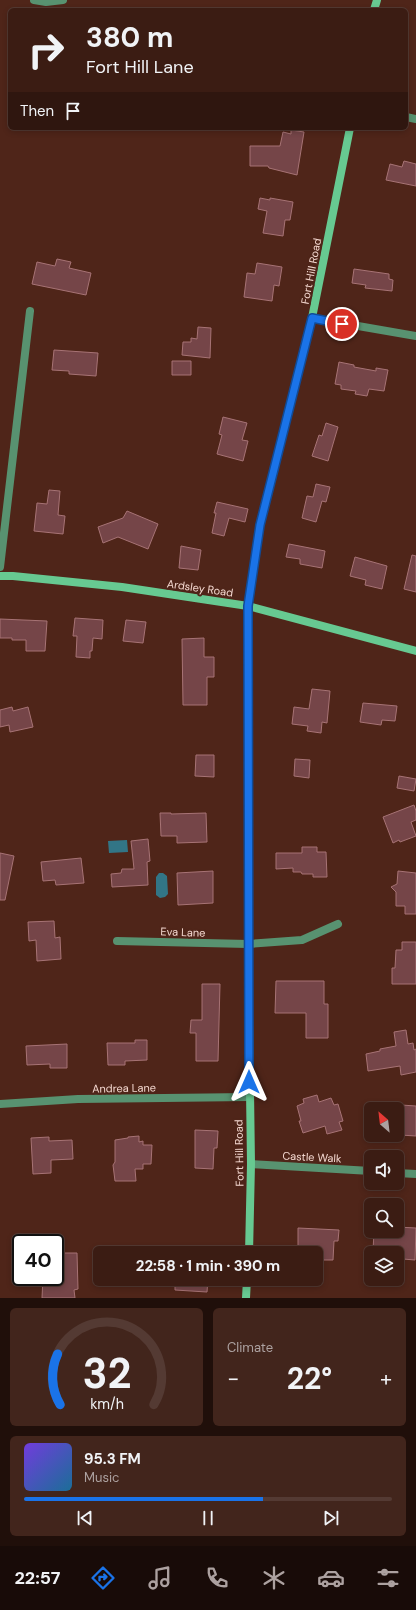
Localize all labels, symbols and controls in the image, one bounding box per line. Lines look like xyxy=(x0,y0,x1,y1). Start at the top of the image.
text: 380 m xyxy=(86,19,173,56)
icon: right xyxy=(20,24,72,76)
text: Fort Hill Lane xyxy=(86,55,194,79)
icon: arrive xyxy=(62,100,84,122)
text: Then xyxy=(20,101,54,121)
street label: Fort Hill Road xyxy=(298,237,324,305)
pin xyxy=(325,307,359,341)
icon: arrive xyxy=(331,313,353,335)
street label: Ardsley Road xyxy=(166,576,234,600)
street label: Eva Lane xyxy=(160,924,206,940)
position arrow xyxy=(228,1061,270,1103)
street label: Andrea Lane xyxy=(92,1080,156,1096)
north arrow xyxy=(364,1102,404,1142)
map controls xyxy=(364,1102,404,1286)
street label: Fort Hill Road xyxy=(231,1119,247,1187)
street label: Castle Walk xyxy=(282,1148,342,1166)
button: sound xyxy=(364,1150,404,1190)
button: search xyxy=(364,1198,404,1238)
speed limit sign: 40 xyxy=(12,1234,64,1286)
button: layers xyxy=(364,1246,404,1286)
text: 22:58 · 1 min · 390 m xyxy=(136,1256,280,1276)
text: Climate xyxy=(227,1339,273,1356)
text: 32 xyxy=(82,1347,131,1401)
text: 22° xyxy=(287,1359,332,1398)
text: − xyxy=(227,1364,239,1393)
text: + xyxy=(380,1364,392,1393)
text: km/h xyxy=(90,1395,123,1413)
text: 95.3 FM xyxy=(84,1449,141,1469)
text: Music xyxy=(84,1469,119,1486)
icon: previous xyxy=(74,1507,96,1529)
icon: pause xyxy=(197,1507,219,1529)
icon: next xyxy=(320,1507,342,1529)
icon: directions xyxy=(89,1564,117,1592)
icon: music xyxy=(146,1564,174,1592)
icon: phone xyxy=(203,1564,231,1592)
icon: climate xyxy=(260,1564,288,1592)
icon: car xyxy=(317,1564,345,1592)
icon: filters xyxy=(374,1564,402,1592)
text: 22:57 xyxy=(14,1566,61,1590)

